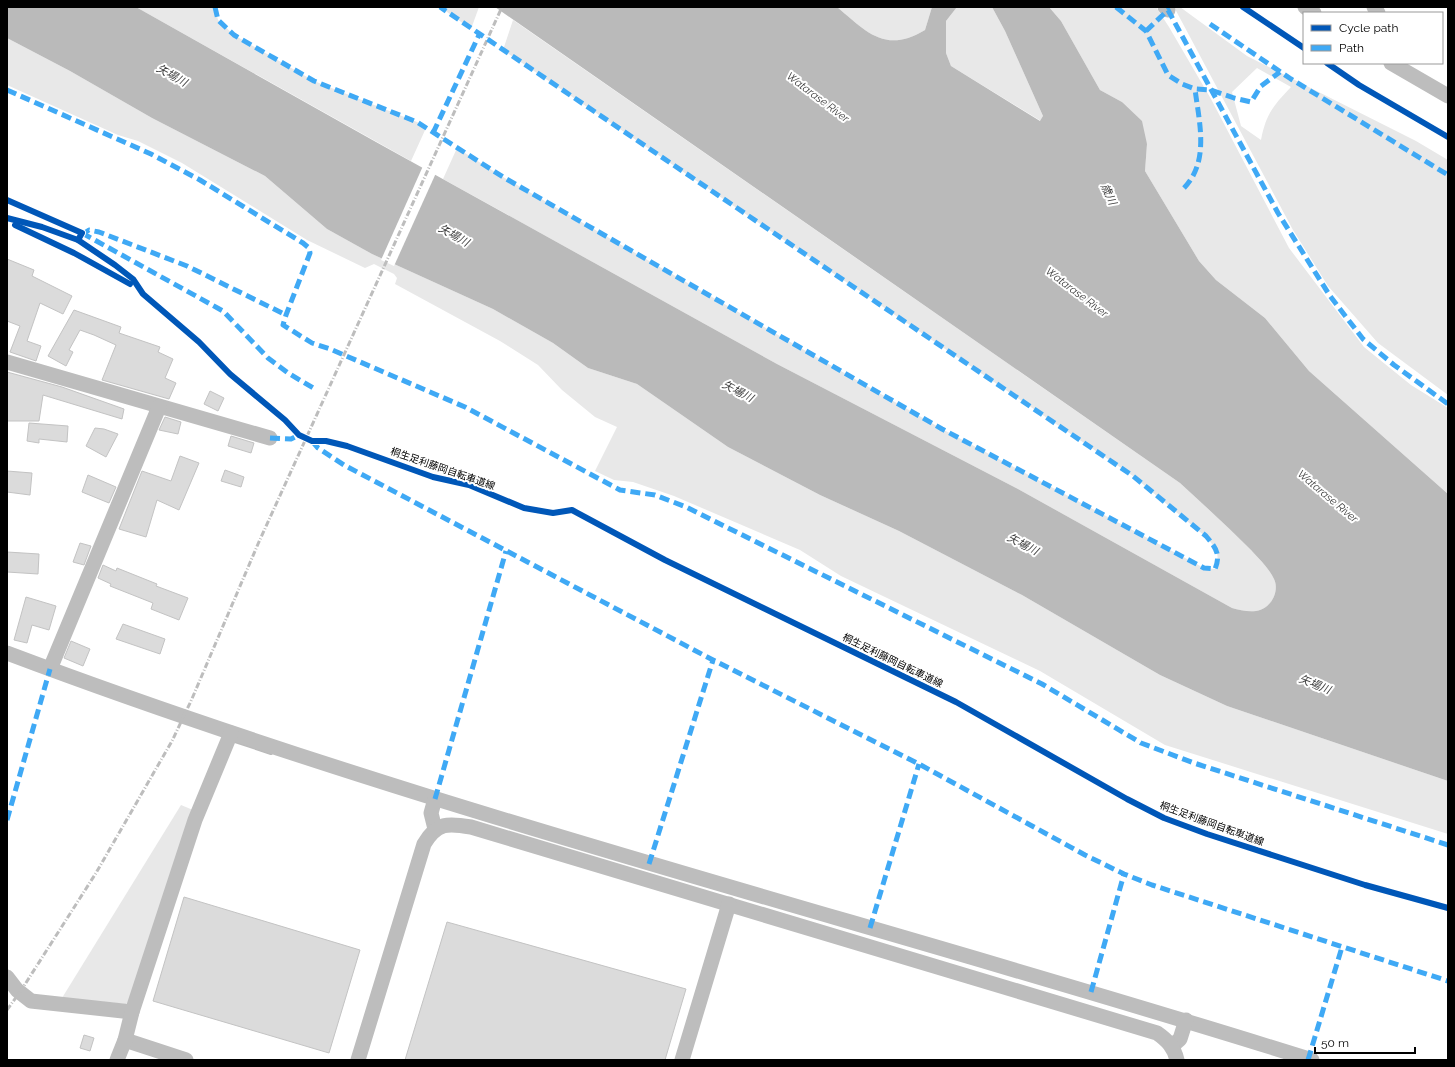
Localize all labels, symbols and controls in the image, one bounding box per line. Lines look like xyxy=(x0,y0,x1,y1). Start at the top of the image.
legend xyxy=(1303,12,1443,64)
text: Cycle path xyxy=(1339,21,1398,35)
text: Path xyxy=(1339,41,1364,55)
water label: 矢場川 xyxy=(154,62,190,90)
water label: Watarase River xyxy=(784,70,853,126)
water label: 歳川 xyxy=(1098,181,1120,208)
water label: 矢場川 xyxy=(436,222,472,250)
water label: Watarase River xyxy=(1043,265,1112,321)
water label: 矢場川 xyxy=(720,378,756,405)
street label: 桐生足利藤岡自転車道線 xyxy=(389,445,497,492)
water label: Watarase River xyxy=(1295,467,1362,526)
water label: 矢場川 xyxy=(1005,531,1041,558)
street label: 桐生足利藤岡自転車道線 xyxy=(841,631,945,690)
water label: 矢場川 xyxy=(1297,672,1333,697)
street label: 桐生足利藤岡自転車道線 xyxy=(1158,799,1265,847)
scale bar xyxy=(1315,1029,1415,1055)
text: 50 m xyxy=(1321,1036,1349,1050)

